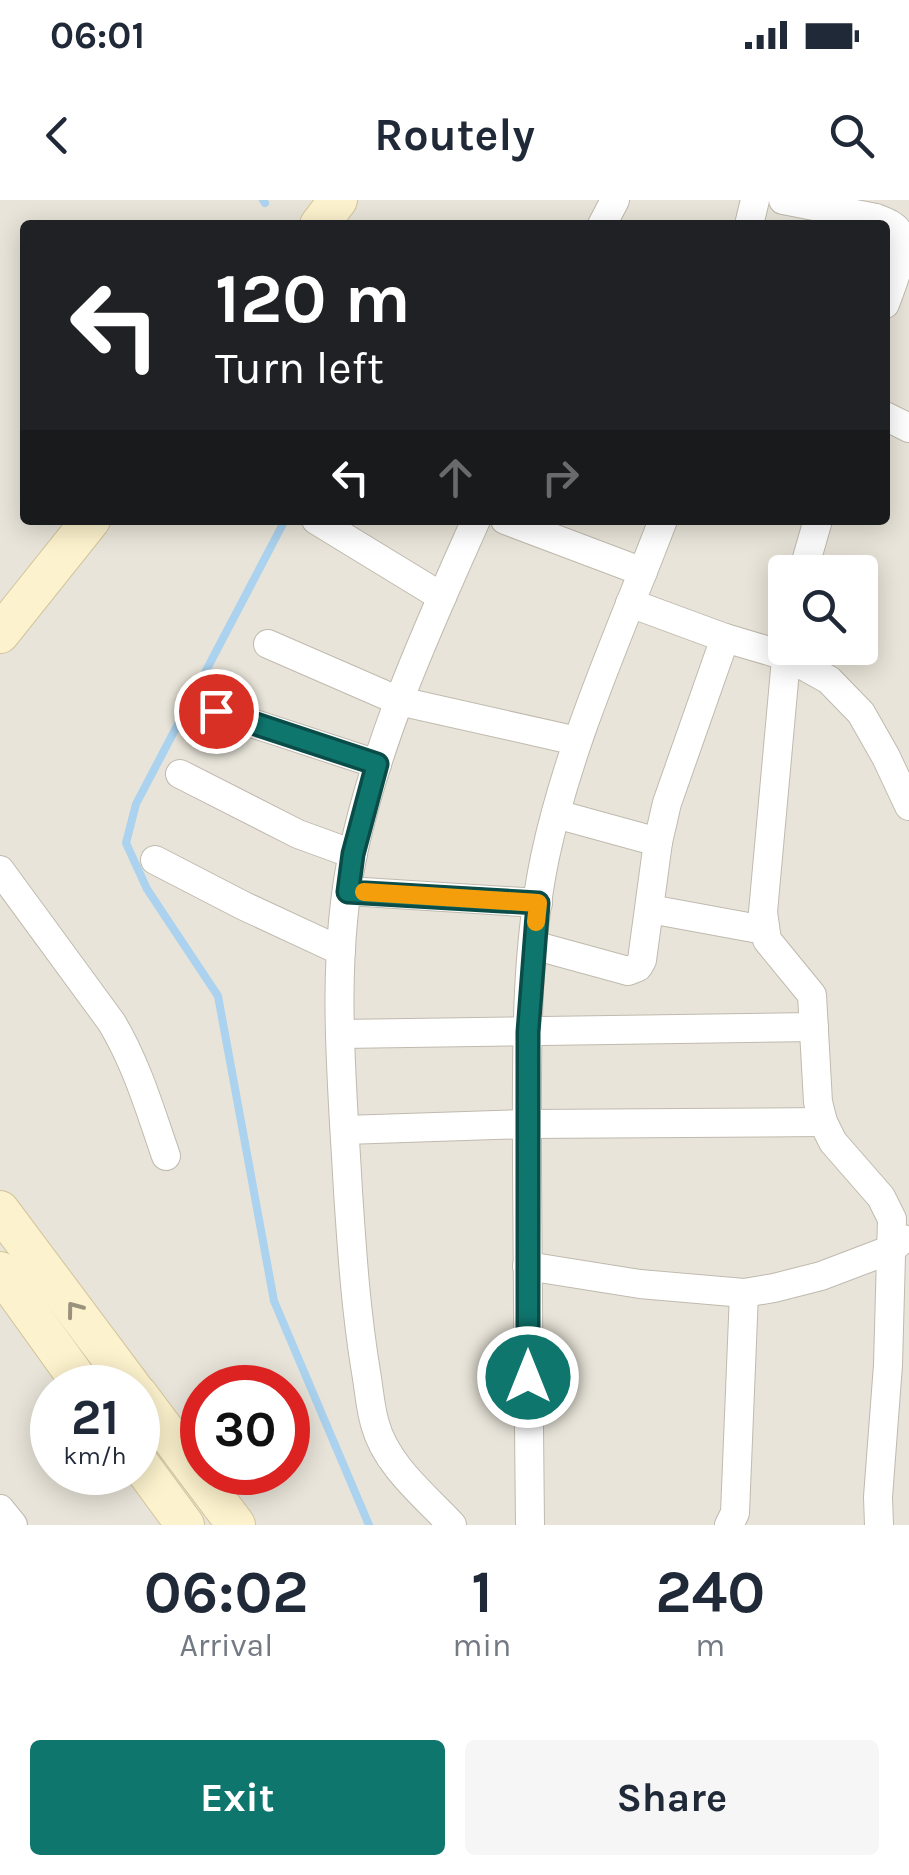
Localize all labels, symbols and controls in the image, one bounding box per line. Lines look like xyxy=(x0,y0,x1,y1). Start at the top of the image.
text: 06:01 xyxy=(50,13,145,58)
icon: back xyxy=(30,108,85,163)
icon: search xyxy=(824,108,879,163)
text: Routely xyxy=(374,109,535,161)
text: 120 m xyxy=(215,258,411,340)
icon: left xyxy=(50,260,180,390)
text: Turn left xyxy=(215,342,384,394)
icon: left xyxy=(323,450,378,505)
icon: ahead xyxy=(428,450,483,505)
icon: right xyxy=(533,450,588,505)
map controls xyxy=(768,555,878,665)
button: search xyxy=(768,555,878,665)
pin xyxy=(174,669,259,754)
icon: arrive xyxy=(189,684,244,739)
one-way arrow xyxy=(68,1302,87,1321)
position arrow xyxy=(476,1325,580,1429)
speed limit sign: 30 xyxy=(180,1365,310,1495)
text: 21 xyxy=(71,1388,119,1447)
text: km/h xyxy=(63,1441,127,1470)
text: 06:02 xyxy=(144,1557,309,1627)
text: 1 xyxy=(471,1557,493,1627)
text: 240 xyxy=(655,1557,765,1627)
text: Arrival xyxy=(179,1627,273,1664)
text: min xyxy=(453,1627,511,1664)
text: m xyxy=(695,1627,725,1664)
button: Exit xyxy=(30,1740,445,1855)
button: Share xyxy=(465,1740,879,1855)

